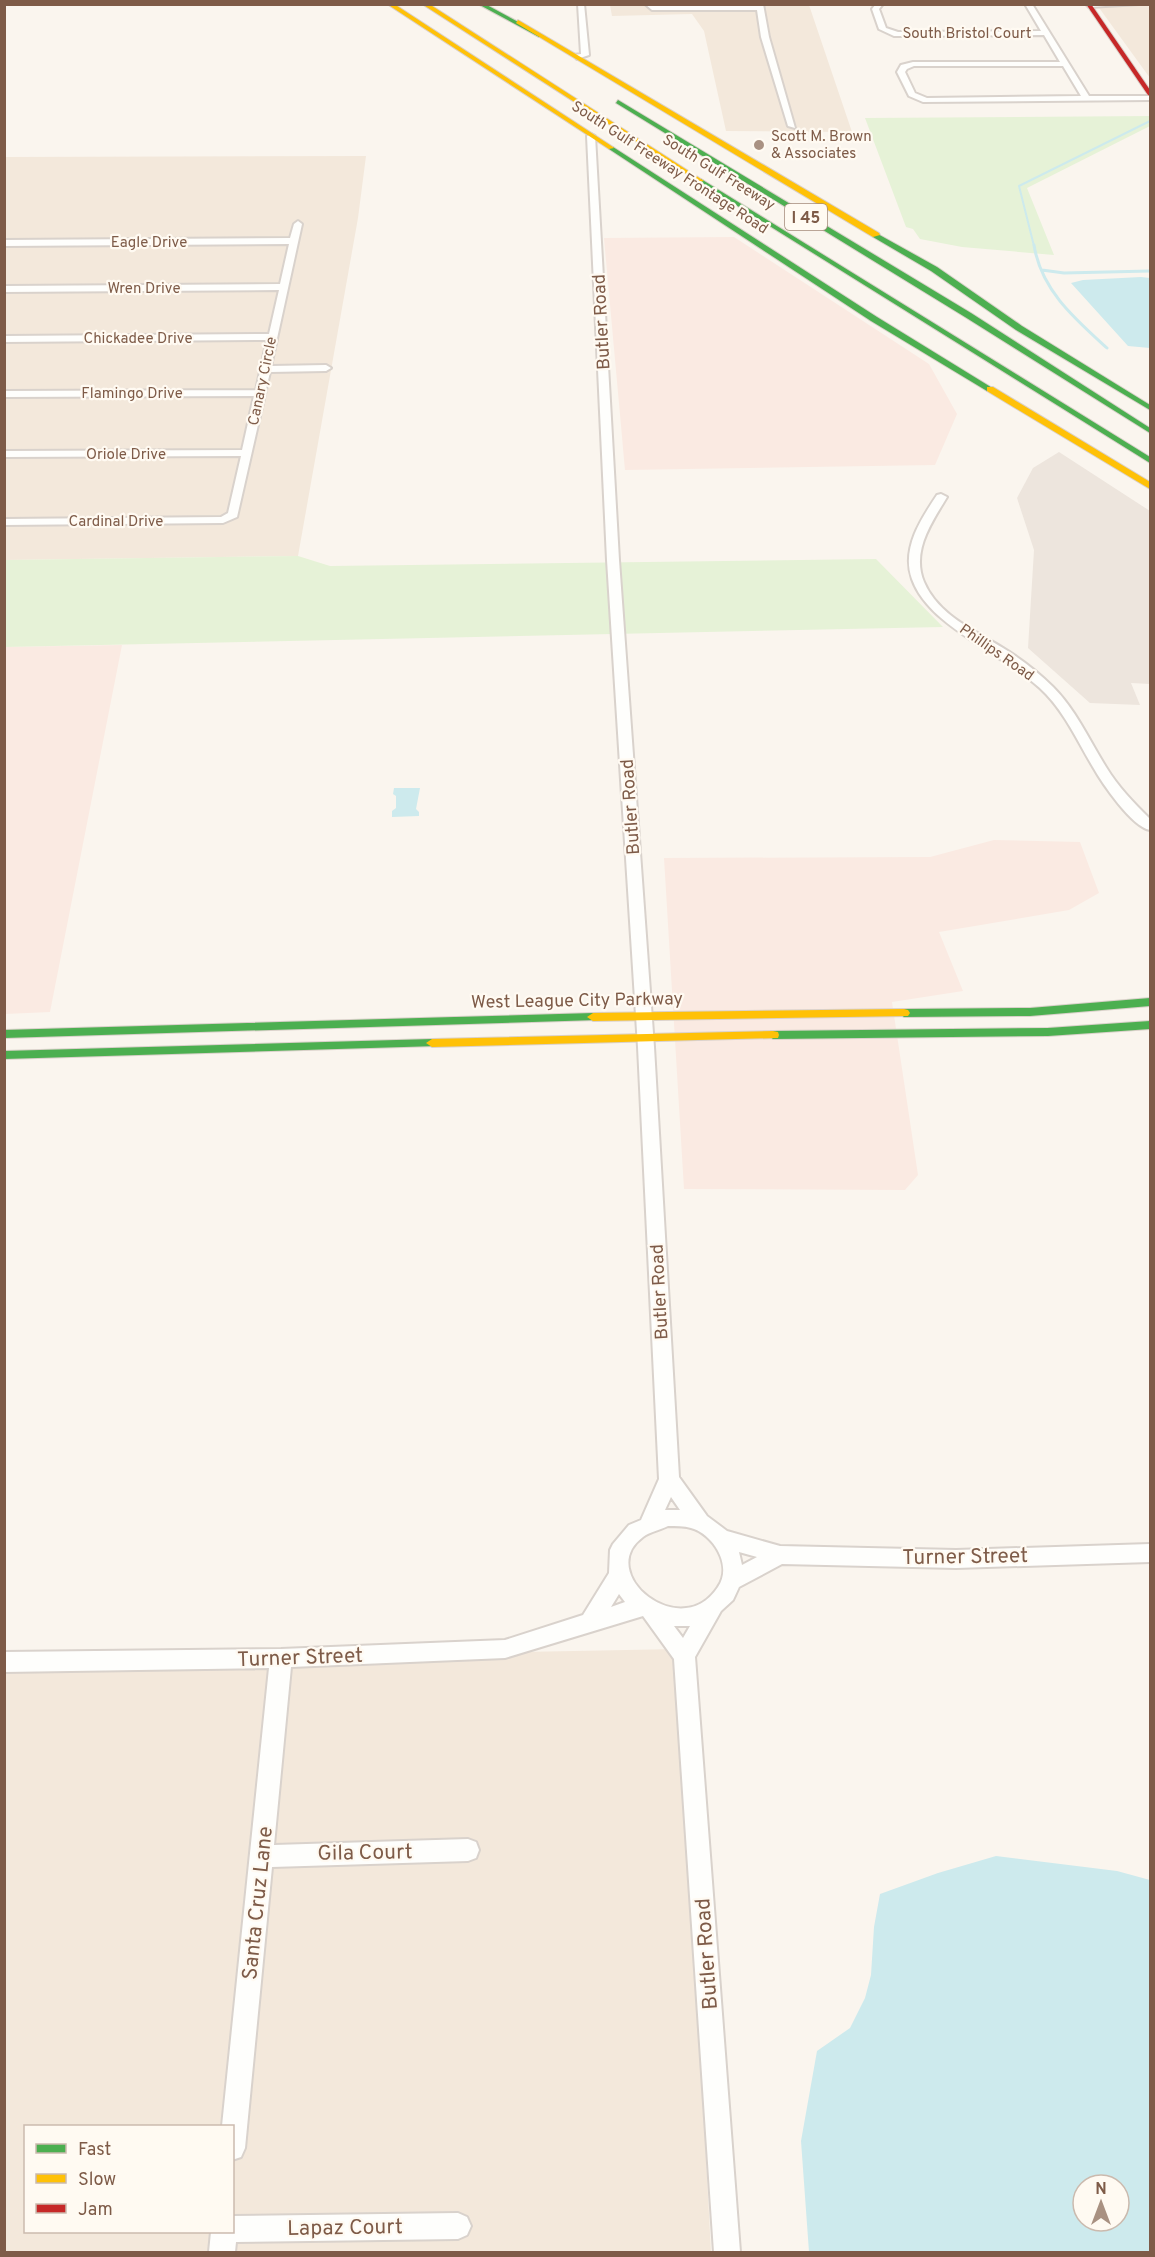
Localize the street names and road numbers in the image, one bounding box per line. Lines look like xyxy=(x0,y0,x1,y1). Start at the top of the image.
street label: South Bristol Court xyxy=(903,25,1031,44)
street label: South Gulf Freeway Frontage Road xyxy=(568,97,772,237)
street label: South Gulf Freeway xyxy=(659,130,779,214)
road number: I 45 xyxy=(785,204,827,230)
street label: Eagle Drive xyxy=(111,234,187,253)
street label: Butler Road xyxy=(589,273,616,370)
street label: Wren Drive xyxy=(108,280,181,299)
street label: Chickadee Drive xyxy=(83,330,193,349)
street label: Canary Circle xyxy=(245,335,282,427)
street label: Flamingo Drive xyxy=(81,385,183,404)
street label: Oriole Drive xyxy=(86,446,166,465)
street label: Cardinal Drive xyxy=(69,513,163,532)
street label: Phillips Road xyxy=(955,621,1037,686)
street label: Butler Road xyxy=(617,758,646,856)
street label: West League City Parkway xyxy=(471,988,683,1015)
street label: Butler Road xyxy=(647,1243,674,1340)
street label: Turner Street xyxy=(902,1543,1028,1572)
street label: Turner Street xyxy=(237,1643,363,1674)
street label: Santa Cruz Lane xyxy=(237,1825,280,1981)
street label: Gila Court xyxy=(317,1839,413,1868)
street label: Butler Road xyxy=(690,1897,725,2011)
street label: Lapaz Court xyxy=(287,2214,403,2243)

